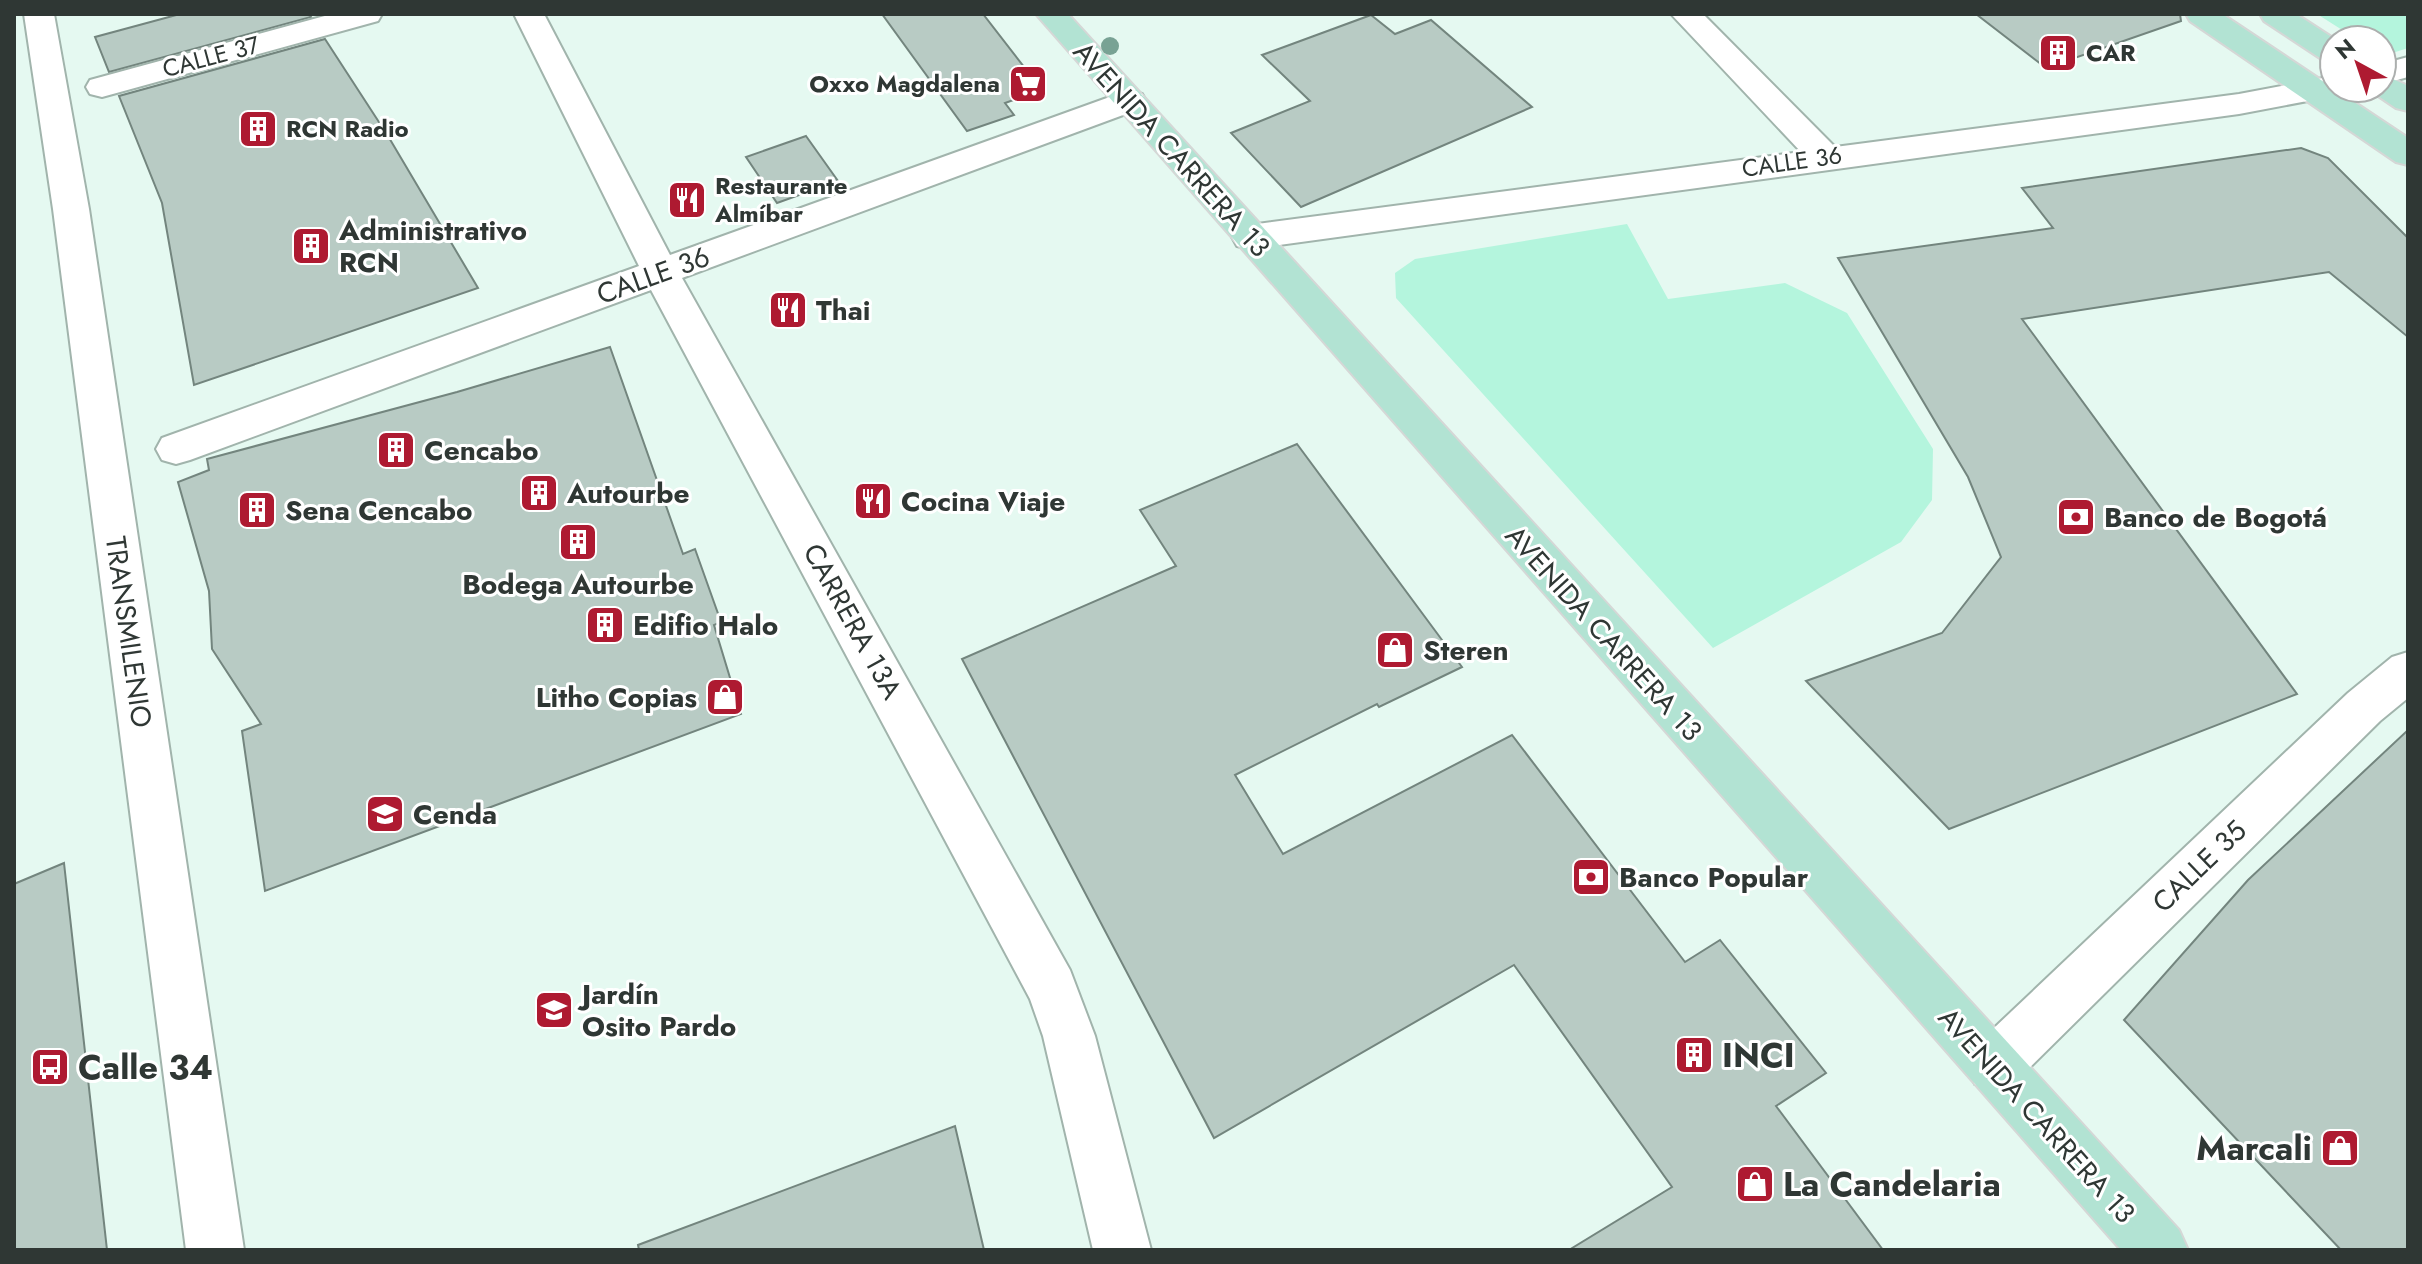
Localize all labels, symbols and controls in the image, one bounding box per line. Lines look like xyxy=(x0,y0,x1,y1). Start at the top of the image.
north arrow xyxy=(2318,24,2398,104)
street label: CALLE 37 xyxy=(158,27,264,86)
text: N xyxy=(2328,31,2362,67)
street label: AVENIDA CARRERA 13 xyxy=(1063,32,1280,266)
building icon: CAR xyxy=(2037,32,2079,74)
place label: CAR xyxy=(2086,35,2136,70)
supermarket icon: Oxxo Magdalena xyxy=(1007,63,1049,105)
place label: Oxxo Magdalena xyxy=(809,66,1000,101)
building icon: RCN Radio xyxy=(237,108,279,150)
place label: RCN Radio xyxy=(286,111,409,146)
street label: CALLE 36 xyxy=(1740,137,1844,186)
place label: Restaurante Almíbar xyxy=(714,168,848,231)
restaurant icon: Restaurante Almíbar xyxy=(666,179,708,221)
place label: Administrativo RCN xyxy=(338,210,527,283)
building icon: Administrativo RCN xyxy=(290,225,332,267)
street label: CALLE 36 xyxy=(591,236,715,315)
restaurant icon: Thai xyxy=(767,289,809,331)
place label: Thai xyxy=(816,290,870,331)
building icon: Cencabo xyxy=(375,429,417,471)
place label: Cencabo xyxy=(424,430,539,471)
building icon: Autourbe xyxy=(518,472,560,514)
place label: Autourbe xyxy=(566,473,689,514)
restaurant icon: Cocina Viaje xyxy=(852,480,894,522)
place label: Cocina Viaje xyxy=(901,481,1065,522)
building icon: Sena Cencabo xyxy=(236,489,278,531)
place label: Sena Cencabo xyxy=(285,490,473,531)
bank icon: Banco de Bogotá xyxy=(2055,496,2097,538)
place label: Banco de Bogotá xyxy=(2104,497,2327,538)
street label: AVENIDA CARRERA 13 xyxy=(1495,516,1712,750)
building icon: Bodega Autourbe xyxy=(557,521,599,563)
street label: TRANSMILENIO xyxy=(95,534,162,730)
street label: CARRERA 13A xyxy=(793,536,913,707)
place label: Bodega Autourbe xyxy=(462,564,694,605)
building icon: Edifio Halo xyxy=(584,604,626,646)
place label: Edifio Halo xyxy=(633,605,778,646)
shop icon: Steren xyxy=(1374,629,1416,671)
place label: Steren xyxy=(1423,630,1509,671)
shop icon: Litho Copias xyxy=(704,676,746,718)
place label: Litho Copias xyxy=(536,677,697,718)
school or university icon: Cenda xyxy=(364,793,406,835)
place label: Cenda xyxy=(413,794,497,835)
street label: CALLE 35 xyxy=(2143,811,2256,922)
bank icon: Banco Popular xyxy=(1570,856,1612,898)
place label: Banco Popular xyxy=(1619,857,1809,898)
place label: Jardín Osito Pardo xyxy=(577,974,736,1047)
school or university icon: Jardín Osito Pardo xyxy=(533,989,575,1031)
street label: AVENIDA CARRERA 13 xyxy=(1928,998,2145,1232)
place label: INCI xyxy=(1722,1031,1795,1080)
building icon: INCI xyxy=(1673,1034,1715,1076)
place label: Calle 34 xyxy=(78,1043,213,1092)
bus stop icon: Calle 34 xyxy=(29,1046,71,1088)
place label: Marcali xyxy=(2196,1124,2312,1173)
shop icon: Marcali xyxy=(2319,1127,2361,1169)
place label: La Candelaria xyxy=(1783,1160,2001,1209)
shop icon: La Candelaria xyxy=(1734,1163,1776,1205)

